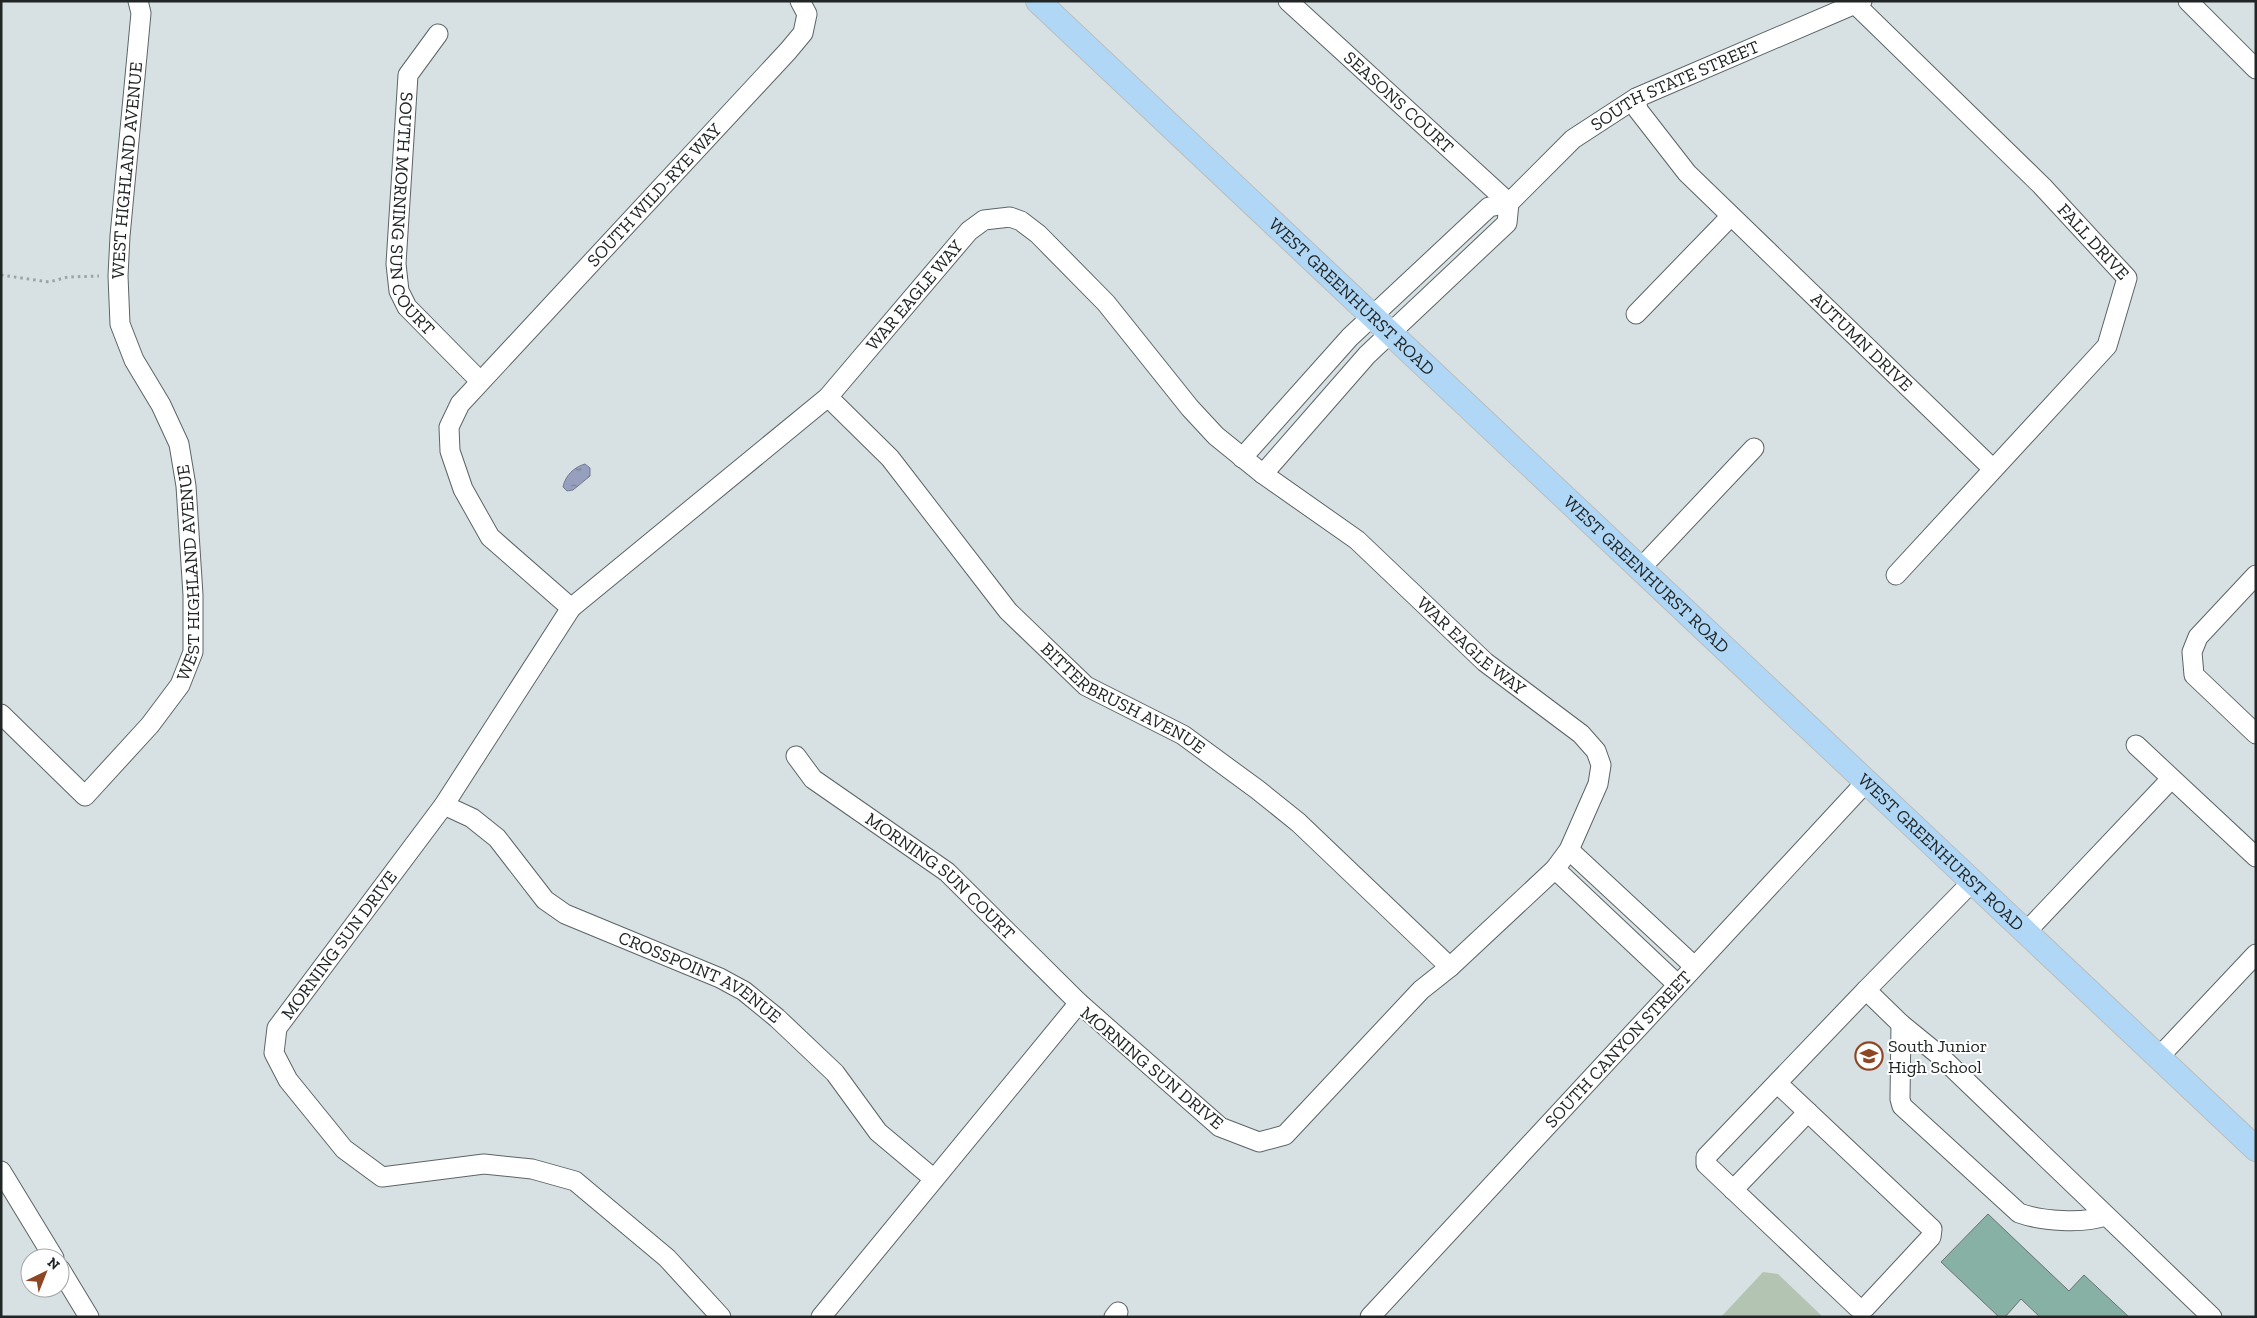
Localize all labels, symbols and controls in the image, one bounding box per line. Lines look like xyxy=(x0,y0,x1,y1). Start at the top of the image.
street label: SOUTH STATE STREET xyxy=(1586,35,1762,136)
street label: SEASONS COURT xyxy=(1339,46,1458,158)
street label: WEST HIGHLAND AVENUE xyxy=(107,61,147,279)
street label: SOUTH MORNING SUN COURT xyxy=(385,91,439,340)
street label: SOUTH WILD-RYE WAY xyxy=(582,119,726,271)
street label: FALL DRIVE xyxy=(2053,199,2134,284)
street label: WEST GREENHURST ROAD xyxy=(1264,213,1439,380)
street label: WAR EAGLE WAY xyxy=(861,236,967,355)
street label: AUTUMN DRIVE xyxy=(1806,288,1917,396)
street label: WEST HIGHLAND AVENUE xyxy=(172,463,204,684)
street label: WEST GREENHURST ROAD xyxy=(1559,491,1734,658)
street label: WAR EAGLE WAY xyxy=(1412,592,1530,700)
street label: BITTERBRUSH AVENUE xyxy=(1036,638,1209,759)
street label: WEST GREENHURST ROAD xyxy=(1853,769,2029,936)
street label: MORNING SUN COURT xyxy=(861,808,1020,944)
street label: MORNING SUN DRIVE xyxy=(276,866,402,1024)
street label: CROSSPOINT AVENUE xyxy=(615,926,786,1028)
street label: SOUTH CANYON STREET xyxy=(1540,966,1696,1132)
street label: MORNING SUN DRIVE xyxy=(1076,1002,1228,1134)
place label: South Junior High School xyxy=(1888,1035,1987,1078)
school or university icon: South Junior High School xyxy=(1854,1041,1884,1071)
north arrow xyxy=(20,1248,70,1298)
text: N xyxy=(44,1254,63,1274)

